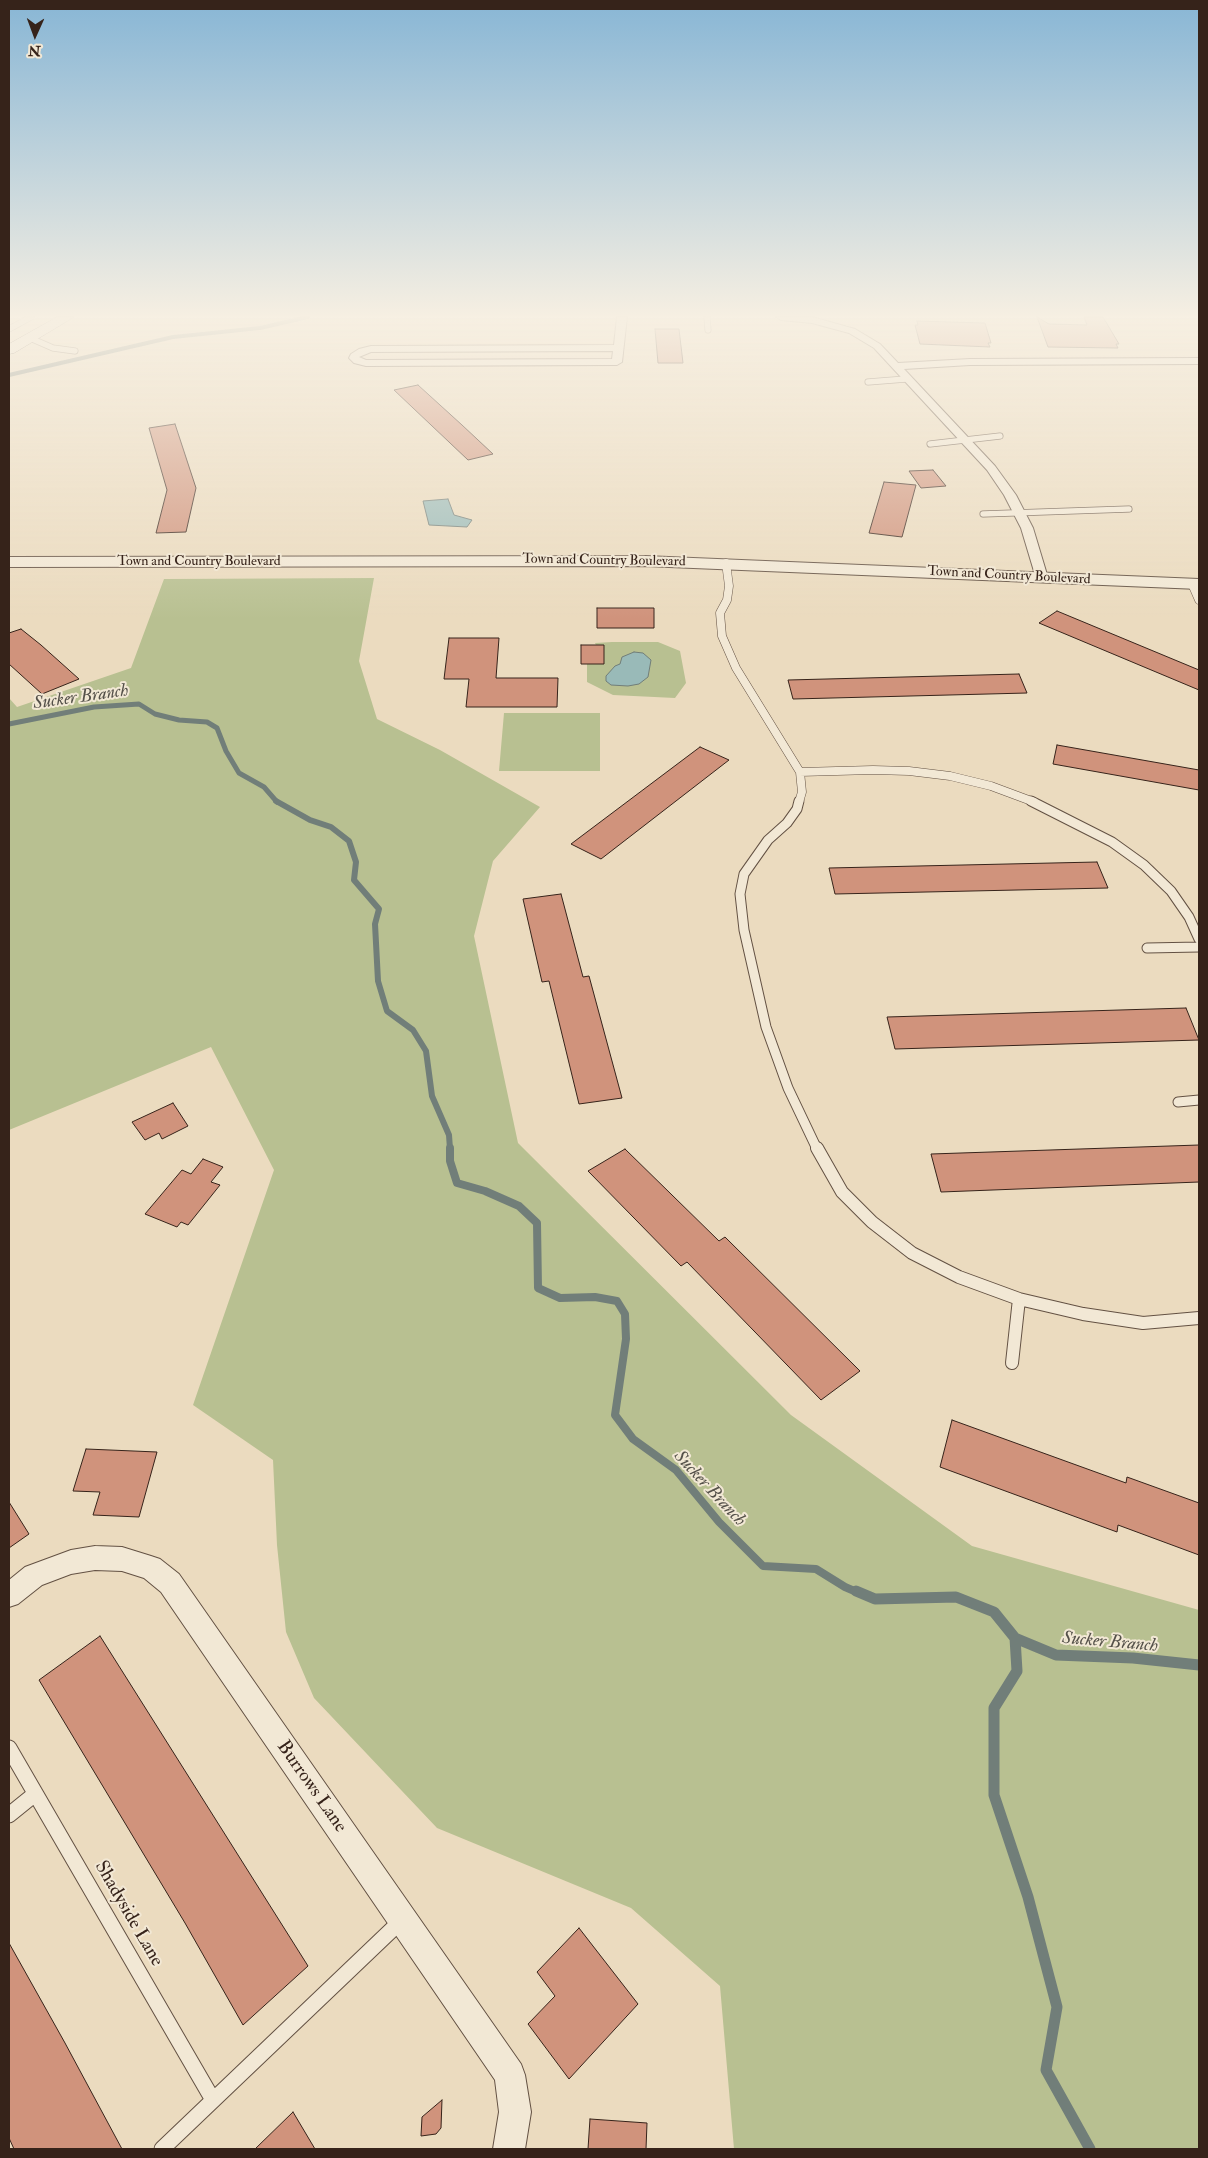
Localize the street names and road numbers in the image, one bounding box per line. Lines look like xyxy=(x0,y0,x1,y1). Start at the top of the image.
street label: Town and Country Boulevard xyxy=(522,551,686,571)
street label: Town and Country Boulevard xyxy=(117,554,281,570)
street label: Town and Country Boulevard xyxy=(927,563,1091,589)
street label: Burrows Lane xyxy=(271,1737,351,1837)
street label: Shadyside Lane xyxy=(89,1857,167,1971)

